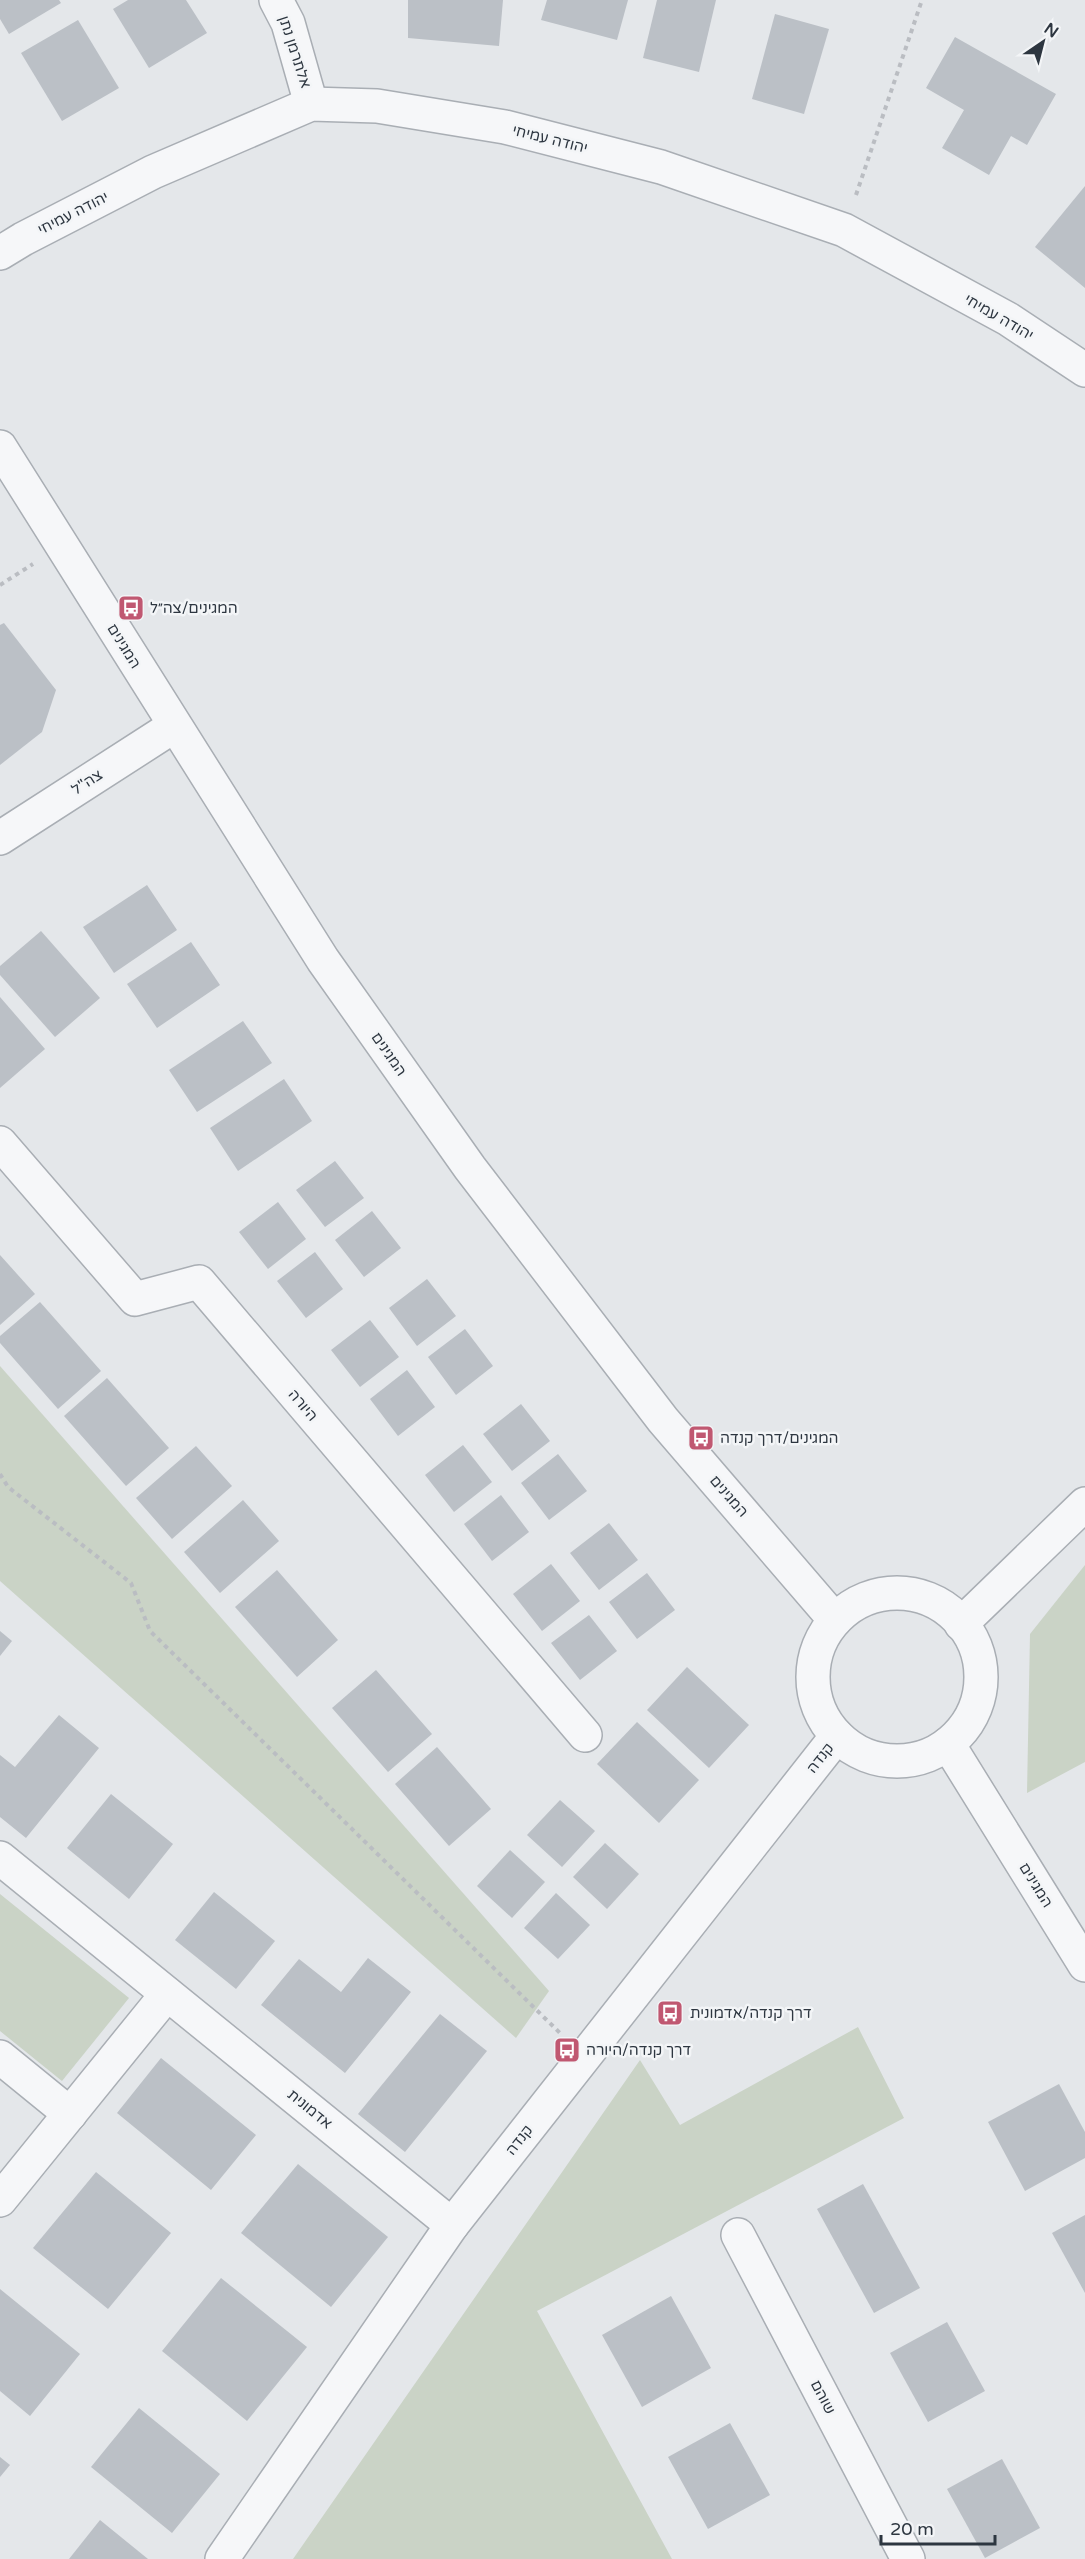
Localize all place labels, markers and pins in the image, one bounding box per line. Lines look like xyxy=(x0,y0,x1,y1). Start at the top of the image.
bus stop icon: המגינים/צה״ל xyxy=(116,593,146,623)
place label: המגינים/צה״ל xyxy=(150,599,238,617)
bus stop icon: המגינים/דרך קנדה xyxy=(686,1423,716,1453)
place label: המגינים/דרך קנדה xyxy=(720,1429,839,1447)
bus stop icon: דרך קנדה/אדמונית xyxy=(655,1998,685,2028)
place label: דרך קנדה/אדמונית xyxy=(690,2004,812,2022)
bus stop icon: דרך קנדה/היורה xyxy=(552,2035,582,2065)
place label: דרך קנדה/היורה xyxy=(586,2041,692,2059)

